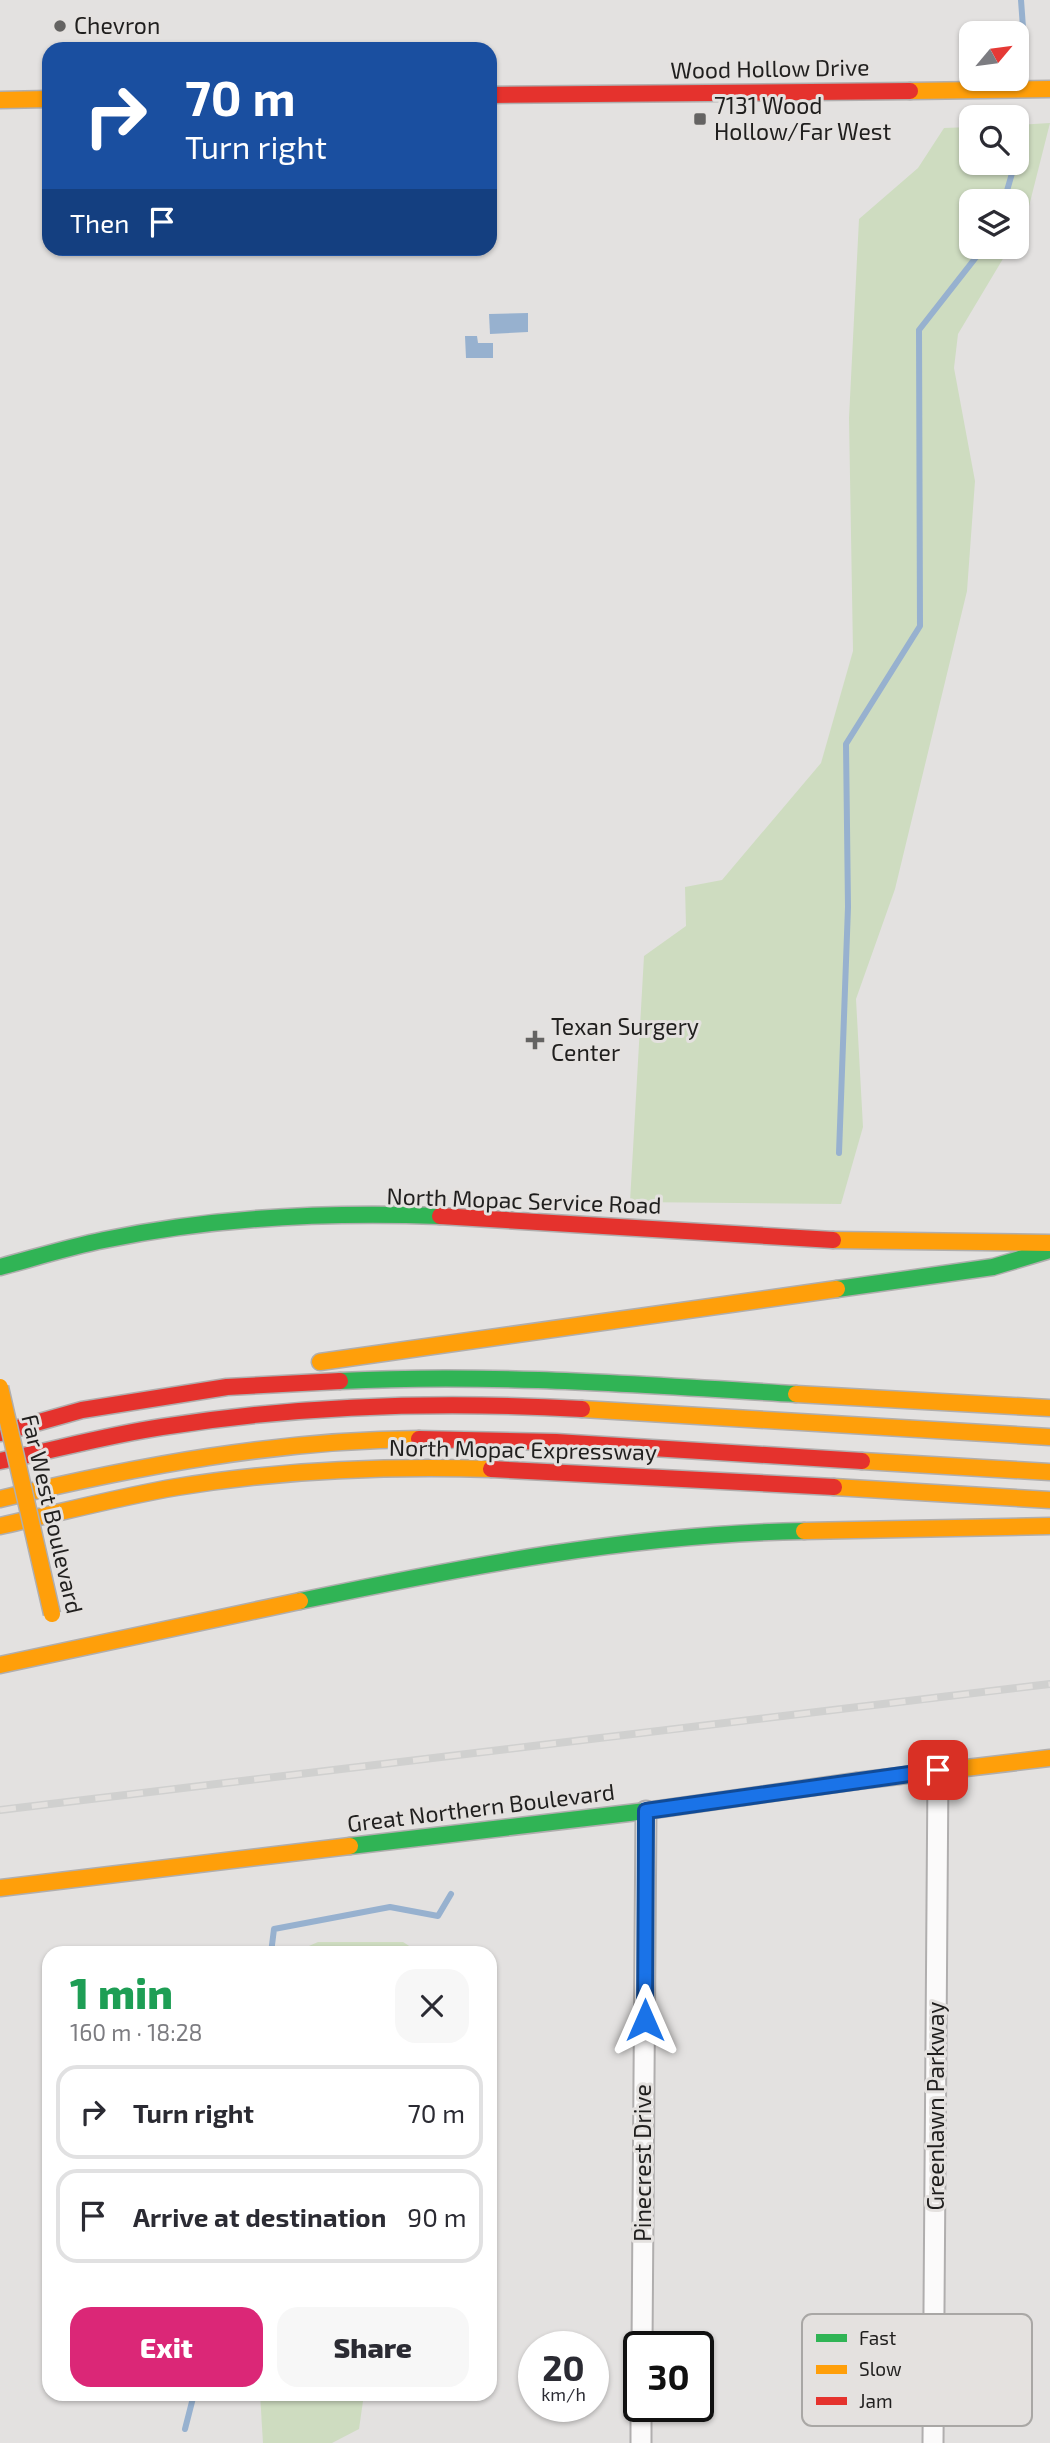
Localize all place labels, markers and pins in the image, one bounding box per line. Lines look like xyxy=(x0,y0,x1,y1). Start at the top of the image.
place label: Chevron xyxy=(74,11,160,39)
marker: Chevron xyxy=(52,18,68,34)
place label: 7131 Wood Hollow/Far West xyxy=(714,91,891,145)
marker: 7131 Wood Hollow/Far West xyxy=(692,111,708,127)
place label: Texan Surgery Center xyxy=(551,1012,699,1066)
marker: Texan Surgery Center xyxy=(525,1030,545,1050)
pin xyxy=(908,1740,968,1800)

